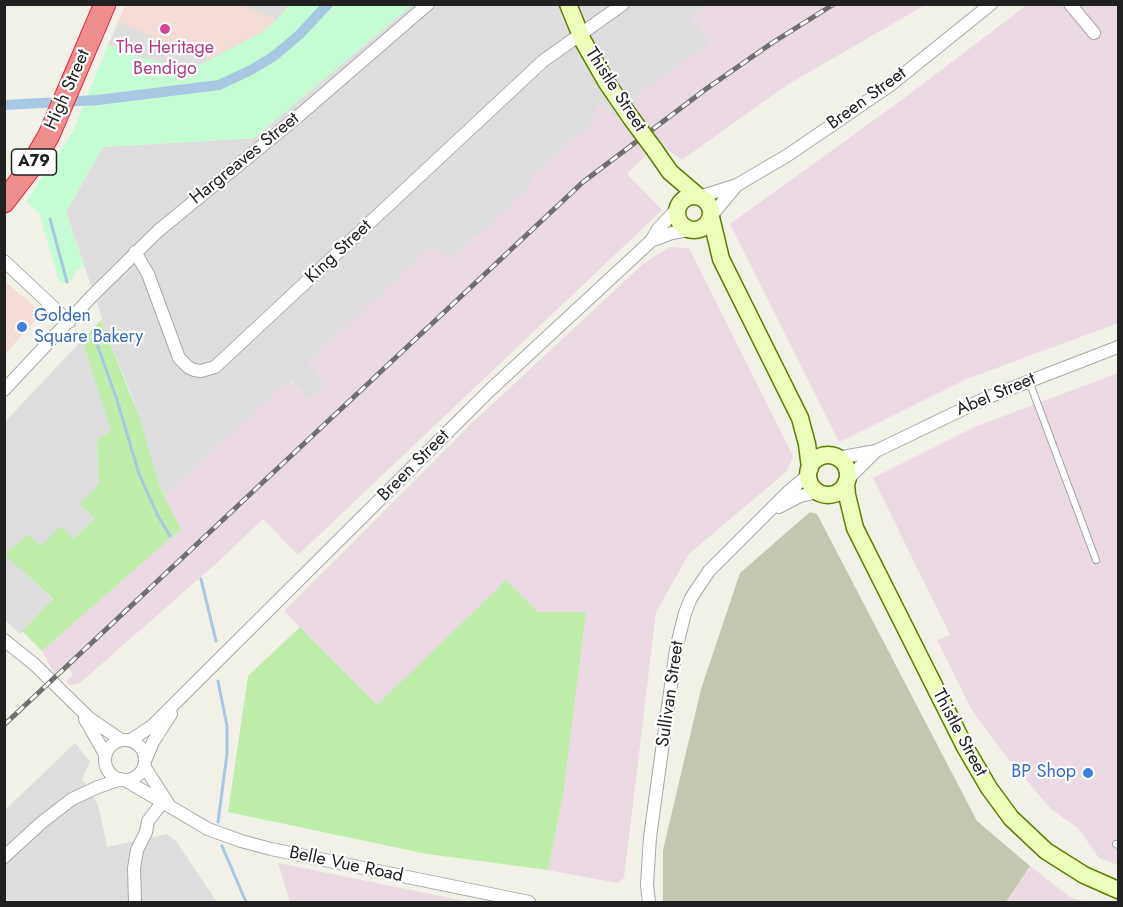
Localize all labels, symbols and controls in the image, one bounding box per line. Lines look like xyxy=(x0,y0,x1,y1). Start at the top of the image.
marker: The Heritage Bendigo xyxy=(158,22,172,36)
place label: The Heritage Bendigo xyxy=(116,38,214,80)
street label: Thistle Street xyxy=(580,44,650,136)
street label: High Street xyxy=(41,47,95,133)
street label: Breen Street xyxy=(823,63,911,135)
street label: Hargreaves Street xyxy=(186,108,304,210)
road number: A79 xyxy=(12,149,57,175)
street label: King Street xyxy=(301,216,377,288)
place label: Golden Square Bakery xyxy=(34,306,143,348)
marker: Golden Square Bakery xyxy=(15,320,29,334)
street label: Abel Street xyxy=(953,369,1039,421)
street label: Breen Street xyxy=(374,426,454,506)
street label: Sullivan Street xyxy=(653,640,689,748)
street label: Thistle Street xyxy=(927,686,991,780)
place label: BP Shop xyxy=(1011,762,1076,784)
marker: BP Shop xyxy=(1081,766,1095,780)
street label: Belle Vue Road xyxy=(287,842,405,888)

